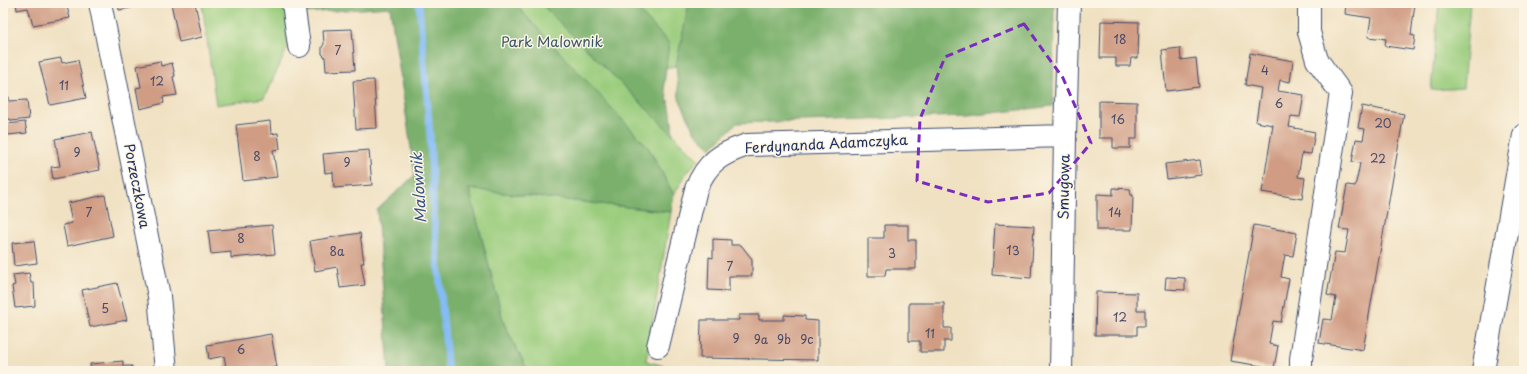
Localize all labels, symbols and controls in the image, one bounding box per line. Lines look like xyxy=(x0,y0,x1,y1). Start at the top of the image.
house number: 18 xyxy=(1114,30,1126,48)
park label: Park Malownik xyxy=(501,31,604,52)
house number: 7 xyxy=(335,41,342,59)
house number: 4 xyxy=(1261,61,1269,79)
house number: 12 xyxy=(150,72,164,90)
house number: 11 xyxy=(59,76,69,94)
house number: 6 xyxy=(1275,94,1283,112)
house number: 16 xyxy=(1111,110,1125,128)
house number: 20 xyxy=(1374,114,1392,132)
street label: Ferdynanda Adamczyka xyxy=(744,129,908,158)
street label: Porzeczkowa xyxy=(119,142,156,230)
house number: 9 xyxy=(73,143,81,161)
house number: 8 xyxy=(253,147,261,165)
house number: 22 xyxy=(1370,149,1386,167)
water label: Malownik xyxy=(403,151,431,224)
house number: 9 xyxy=(343,153,351,171)
street label: Smugowa xyxy=(1052,154,1075,220)
house number: 7 xyxy=(86,203,93,221)
house number: 14 xyxy=(1108,203,1122,221)
house number: 8 xyxy=(237,229,245,247)
house number: 13 xyxy=(1006,241,1020,259)
house number: 8a xyxy=(330,242,345,260)
house number: 3 xyxy=(888,244,896,262)
house number: 7 xyxy=(727,257,734,275)
house number: 5 xyxy=(101,299,109,317)
house number: 12 xyxy=(1113,308,1127,326)
house number: 11 xyxy=(925,324,935,342)
house number: 9 xyxy=(732,329,740,347)
house number: 9a xyxy=(754,330,769,348)
house number: 9b xyxy=(777,330,791,348)
house number: 9c xyxy=(800,330,814,348)
house number: 6 xyxy=(237,340,245,358)

